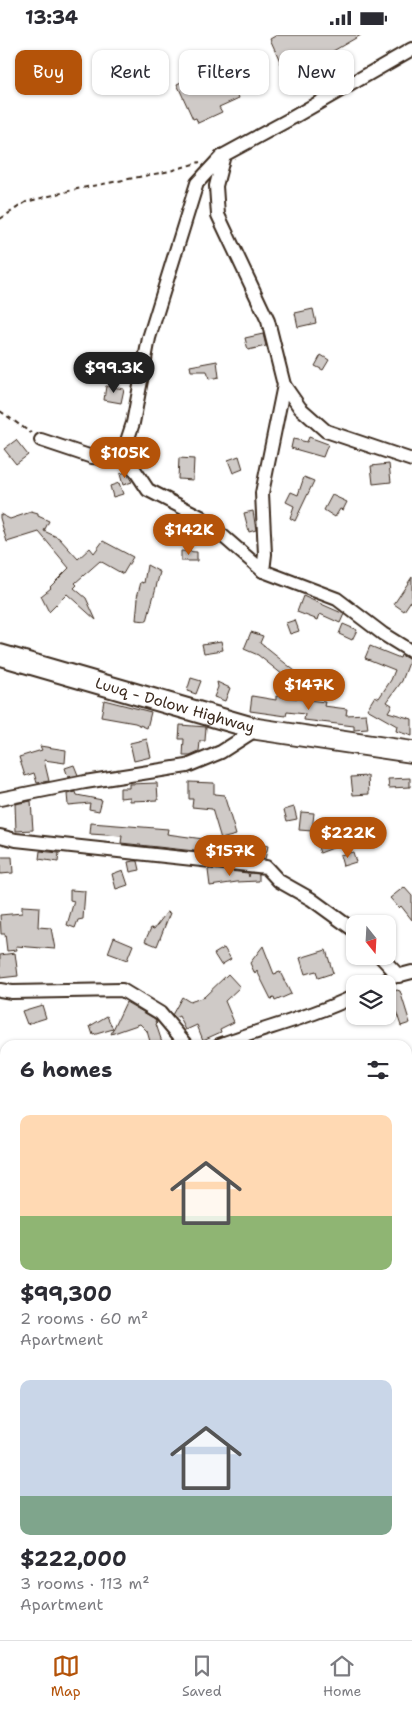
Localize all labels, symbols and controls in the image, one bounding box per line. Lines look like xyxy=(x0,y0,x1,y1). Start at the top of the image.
text: 13:34 xyxy=(25,5,78,30)
chip: Buy xyxy=(15,50,82,95)
chip: Rent xyxy=(92,50,169,95)
chip: Filters xyxy=(179,50,269,95)
chip: New xyxy=(279,50,354,95)
pin: $99.3K xyxy=(73,351,155,394)
text: $99.3K xyxy=(85,357,143,378)
pin: $105K xyxy=(90,437,160,479)
text: $105K xyxy=(100,442,150,463)
pin: $142K xyxy=(154,513,224,556)
text: $142K xyxy=(164,519,214,540)
pin: $147K xyxy=(274,669,344,711)
street label: Luuq - Dolow Highway xyxy=(93,673,257,738)
text: $147K xyxy=(284,674,334,695)
pin: $222K xyxy=(313,817,383,859)
text: $222K xyxy=(321,822,375,843)
pin: $157K xyxy=(195,835,265,877)
text: $157K xyxy=(205,840,255,861)
north arrow xyxy=(346,915,396,965)
map controls xyxy=(346,915,396,1025)
button: layers xyxy=(346,975,396,1025)
text: 6 homes xyxy=(20,1056,112,1084)
icon: filters xyxy=(364,1056,392,1084)
icon: home xyxy=(161,1148,251,1238)
text: $99,300 xyxy=(20,1280,112,1308)
text: 2 rooms · 60 m² xyxy=(20,1308,148,1329)
text: Apartment xyxy=(20,1329,103,1350)
icon: home xyxy=(161,1413,251,1503)
text: $222,000 xyxy=(20,1545,127,1573)
text: 3 rooms · 113 m² xyxy=(20,1573,150,1594)
text: Apartment xyxy=(20,1594,103,1615)
tab: Map xyxy=(51,1652,81,1700)
tab: Saved xyxy=(182,1652,222,1700)
tab: Home xyxy=(323,1652,361,1700)

